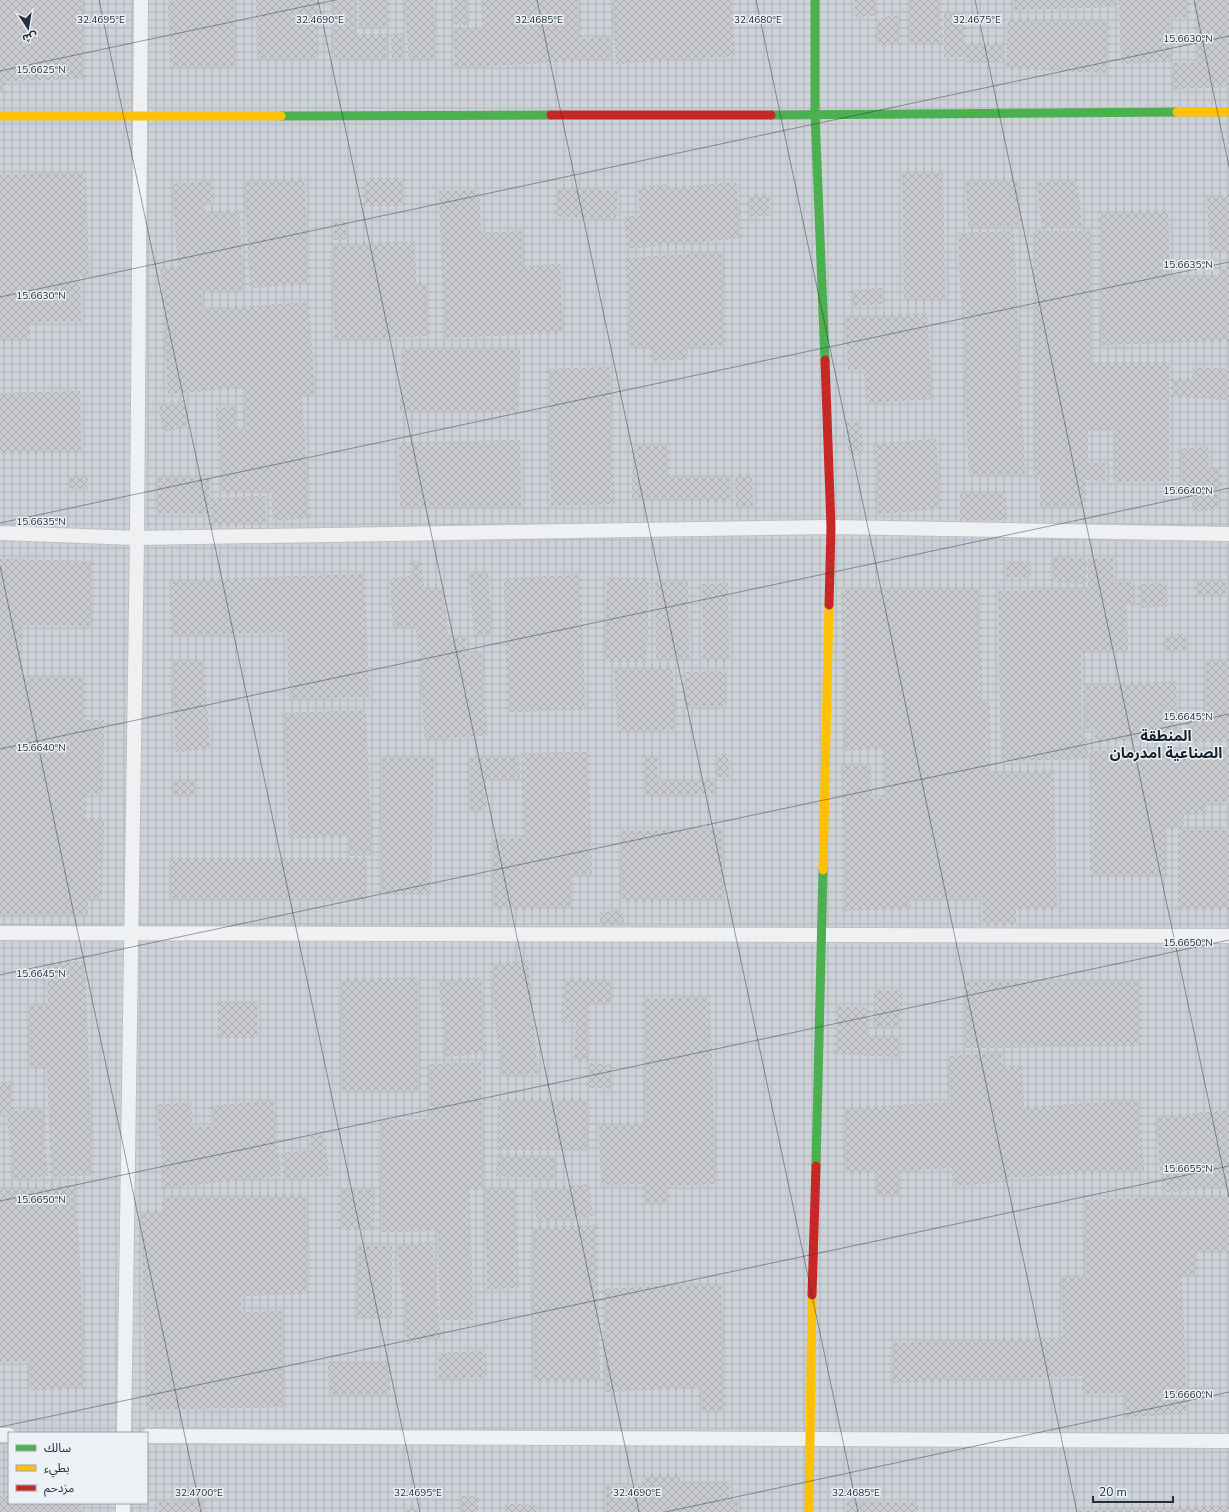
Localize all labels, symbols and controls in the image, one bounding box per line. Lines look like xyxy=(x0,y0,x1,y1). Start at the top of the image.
north arrow xyxy=(8,8,48,48)
text: 32.4695°E xyxy=(77,13,125,27)
text: 32.4690°E xyxy=(296,13,344,27)
text: 32.4685°E xyxy=(515,13,563,27)
text: 32.4680°E xyxy=(734,13,782,27)
text: 32.4675°E xyxy=(953,13,1001,27)
text: ش xyxy=(21,28,39,46)
text: 15.6630°N xyxy=(1163,32,1213,46)
text: 15.6625°N xyxy=(16,63,66,77)
text: 15.6635°N xyxy=(1163,258,1213,272)
text: 15.6630°N xyxy=(16,289,66,303)
text: 15.6640°N xyxy=(1163,484,1213,498)
text: 15.6635°N xyxy=(16,515,66,529)
text: 15.6645°N xyxy=(1163,710,1213,724)
district label: المنطقة الصناعية امدرمان xyxy=(1110,726,1222,763)
text: 15.6640°N xyxy=(16,741,66,755)
text: 15.6650°N xyxy=(1163,936,1213,950)
text: 15.6645°N xyxy=(16,967,66,981)
text: 15.6655°N xyxy=(1163,1162,1213,1176)
text: 15.6650°N xyxy=(16,1193,66,1207)
text: 15.6660°N xyxy=(1163,1388,1213,1402)
legend xyxy=(8,1432,148,1504)
text: سالك xyxy=(44,1440,71,1456)
text: بطيء xyxy=(44,1460,70,1478)
scale bar xyxy=(1093,1478,1173,1504)
text: مزدحم xyxy=(44,1480,74,1497)
text: 20 m xyxy=(1099,1484,1127,1500)
text: 32.4700°E xyxy=(175,1486,223,1500)
text: 32.4695°E xyxy=(394,1486,442,1500)
text: 32.4690°E xyxy=(613,1486,661,1500)
text: 32.4685°E xyxy=(832,1486,880,1500)

